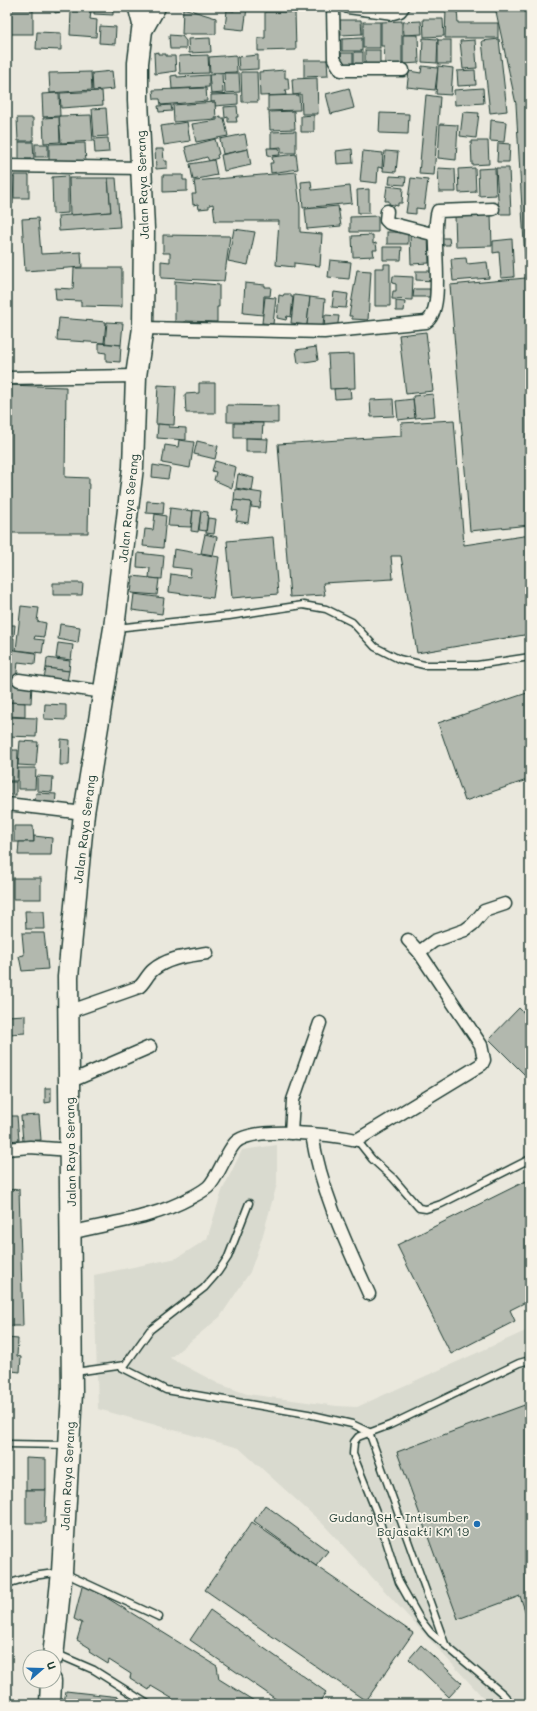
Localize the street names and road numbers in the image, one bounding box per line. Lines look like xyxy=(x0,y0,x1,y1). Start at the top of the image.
street label: Jalan Raya Serang xyxy=(132,130,152,240)
street label: Jalan Raya Serang xyxy=(114,453,142,563)
street label: Jalan Raya Serang xyxy=(69,774,99,884)
street label: Jalan Raya Serang xyxy=(61,1097,79,1207)
street label: Jalan Raya Serang xyxy=(56,1421,78,1531)

